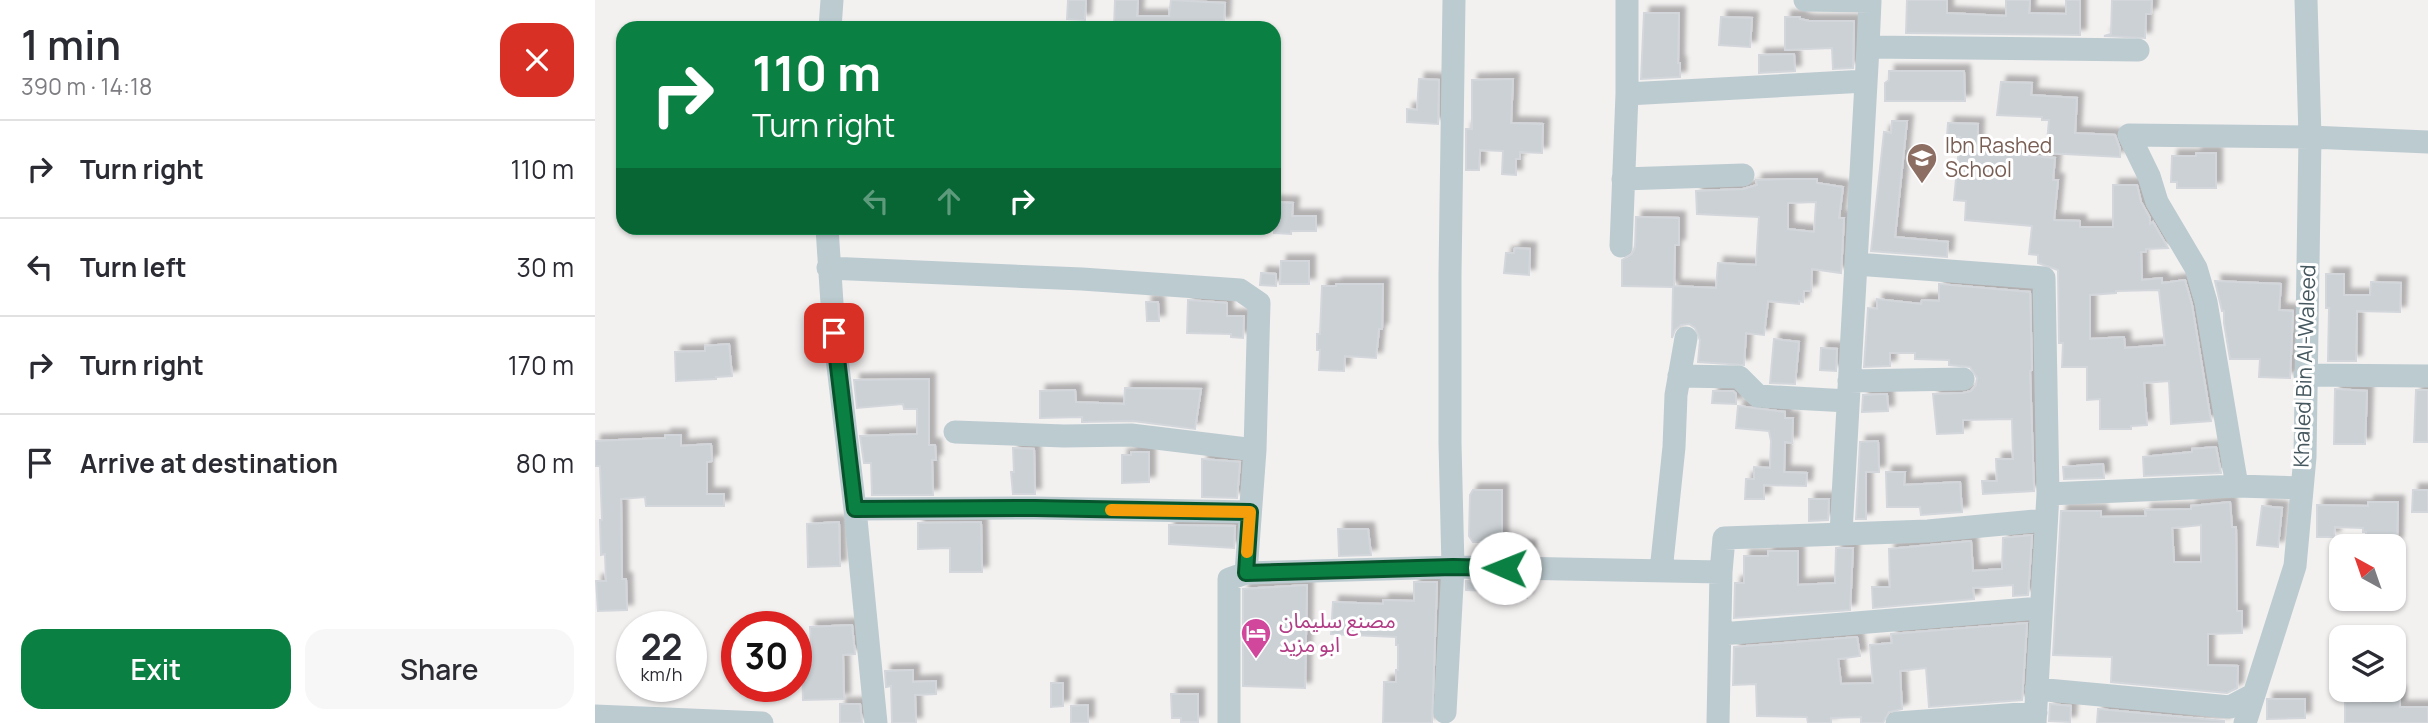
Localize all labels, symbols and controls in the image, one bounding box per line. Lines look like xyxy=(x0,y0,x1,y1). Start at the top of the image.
text: 1 min xyxy=(21,15,121,73)
button: close xyxy=(500,23,574,97)
text: 110 m xyxy=(752,39,881,106)
icon: right xyxy=(637,49,728,140)
text: 390 m · 14:18 xyxy=(21,70,152,102)
text: Turn right xyxy=(752,103,895,147)
place label: Ibn Rashed School xyxy=(1945,131,2052,183)
school or university icon: Ibn Rashed School xyxy=(1905,141,1939,185)
icon: right xyxy=(21,150,59,188)
text: Turn right xyxy=(80,151,204,187)
text: 110 m xyxy=(511,151,574,187)
icon: left xyxy=(857,182,895,220)
icon: ahead xyxy=(930,182,968,220)
icon: right xyxy=(1003,182,1041,220)
icon: left xyxy=(21,248,59,286)
text: Turn left xyxy=(80,249,187,285)
text: 30 m xyxy=(517,249,574,285)
street label: Khaled Bin Al-Waleed xyxy=(2286,264,2322,468)
pin xyxy=(804,303,864,363)
icon: arrive xyxy=(815,314,853,352)
icon: right xyxy=(21,346,59,384)
text: Turn right xyxy=(80,347,204,383)
text: 170 m xyxy=(508,347,574,383)
icon: arrive xyxy=(21,444,59,482)
text: Arrive at destination xyxy=(80,445,338,481)
text: 80 m xyxy=(516,445,574,481)
position arrow xyxy=(1468,531,1542,605)
north arrow xyxy=(2329,534,2406,611)
map controls xyxy=(2329,534,2406,702)
place label: مصنع سليمان ابو مزيد xyxy=(1279,606,1396,658)
speed limit sign: 30 xyxy=(721,611,812,702)
hotel icon: مصنع سليمان ابو مزيد xyxy=(1239,616,1273,660)
text: 22 xyxy=(641,623,682,671)
button: layers xyxy=(2329,625,2406,702)
button: Exit xyxy=(21,629,291,709)
button: Share xyxy=(305,629,574,709)
text: km/h xyxy=(641,662,682,686)

